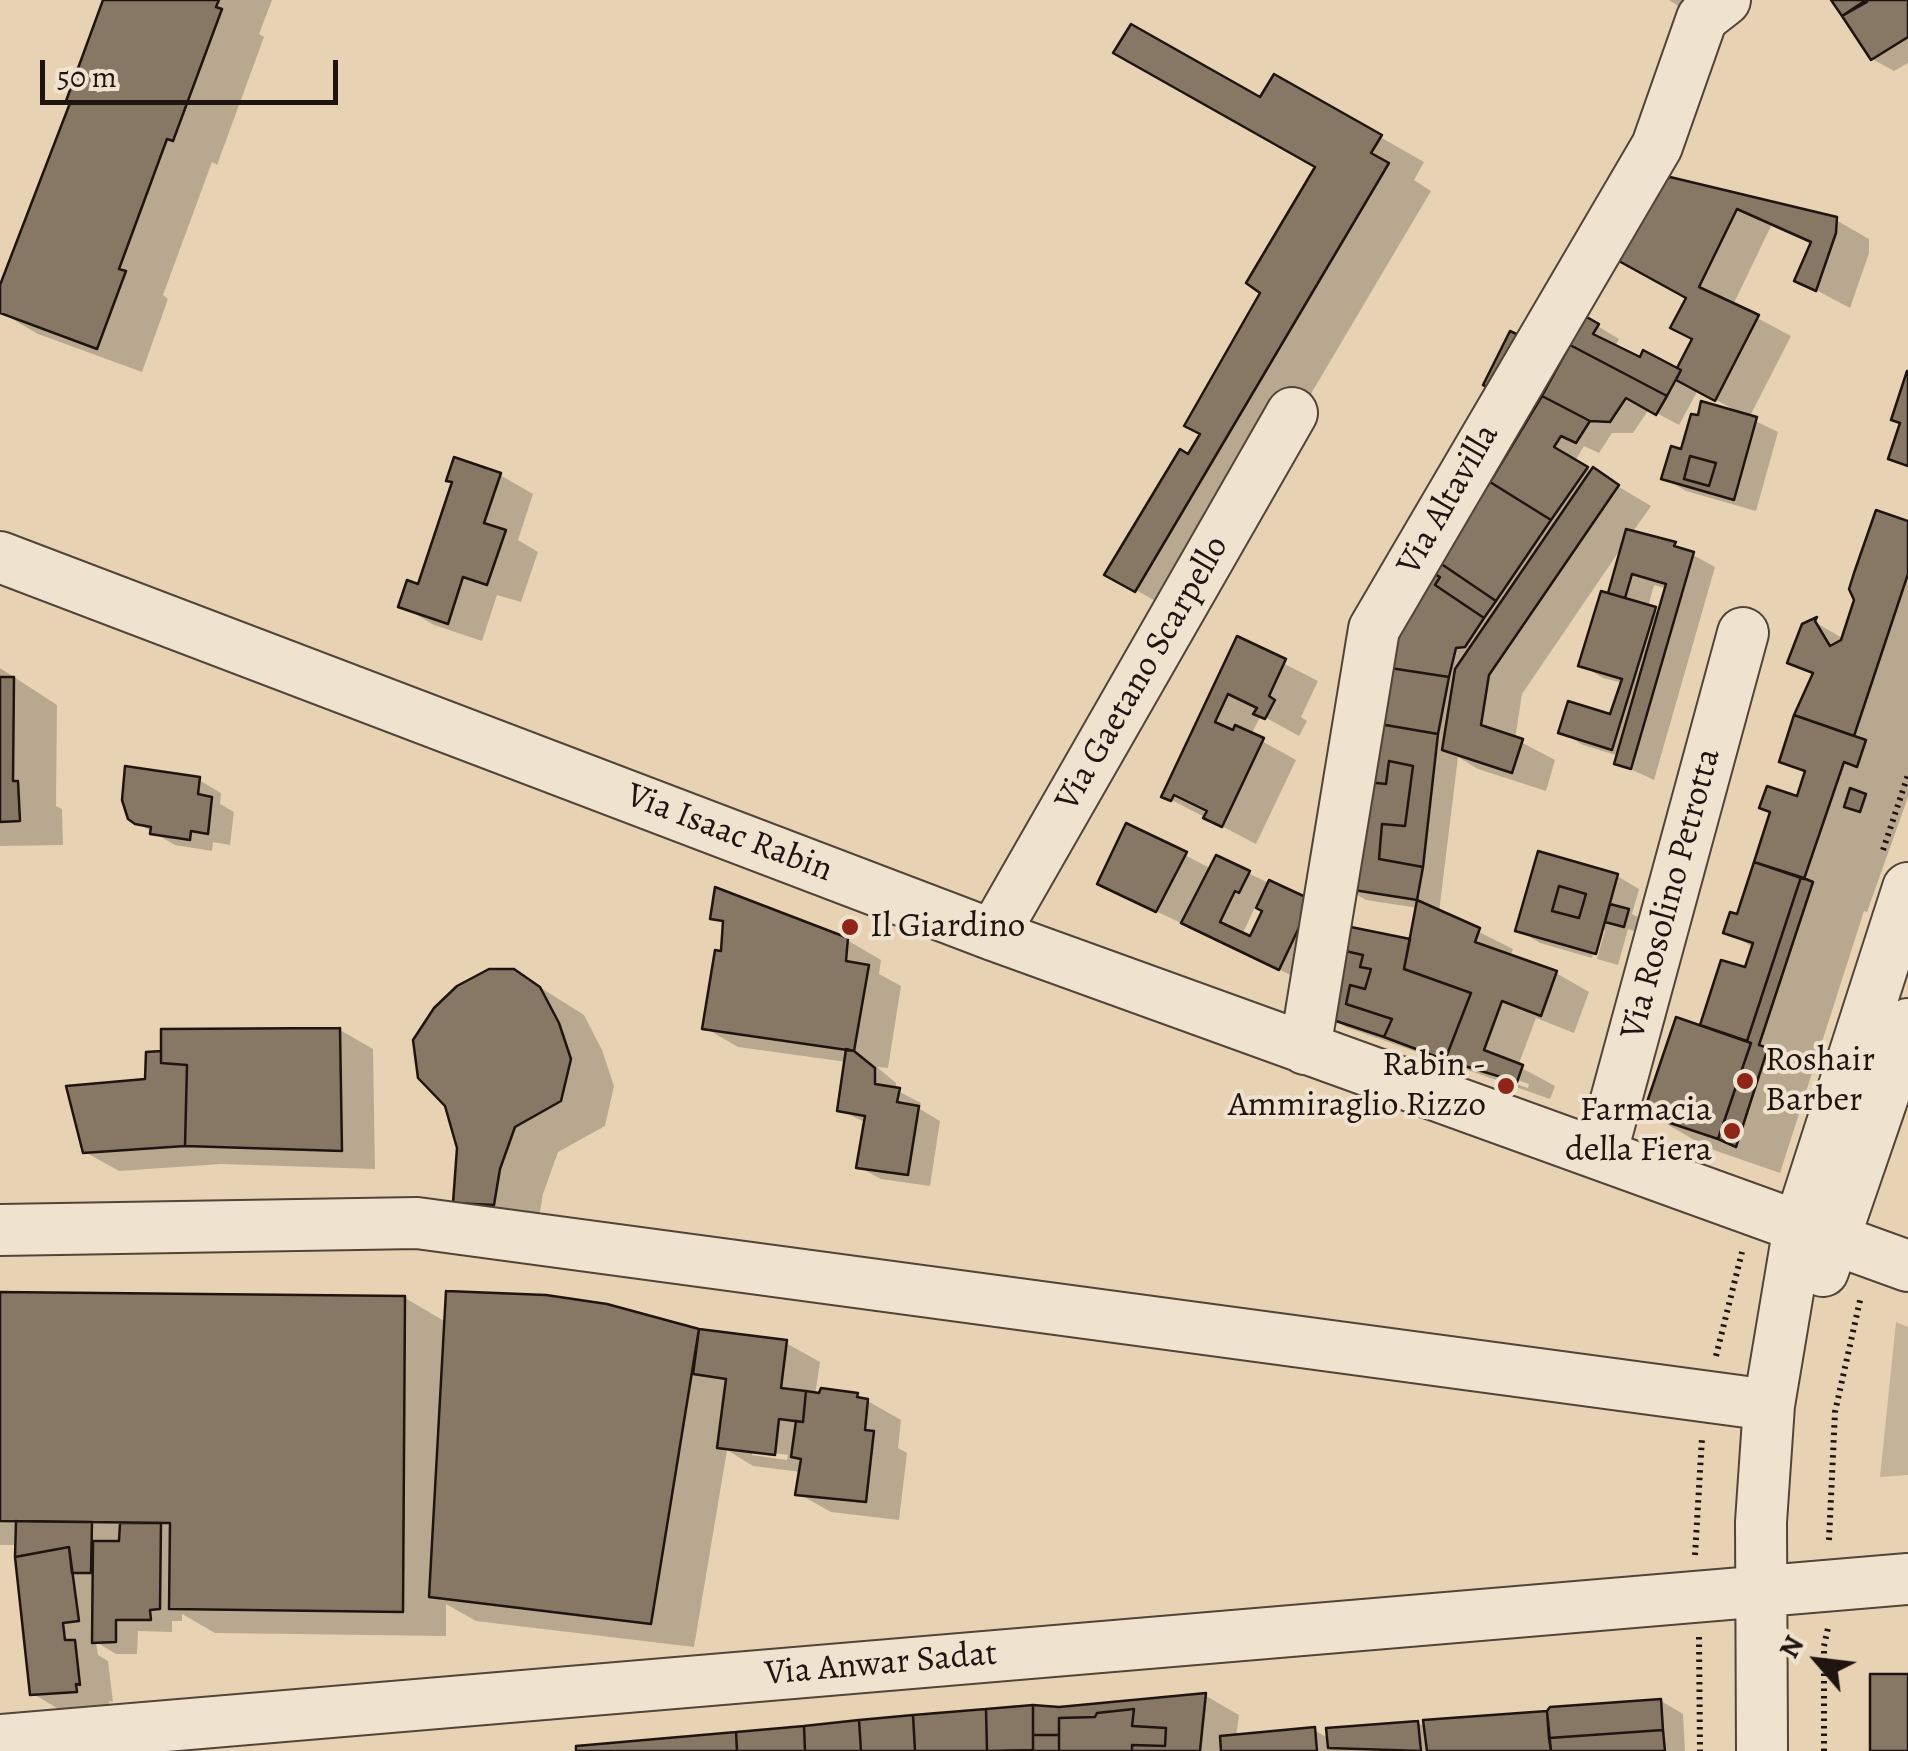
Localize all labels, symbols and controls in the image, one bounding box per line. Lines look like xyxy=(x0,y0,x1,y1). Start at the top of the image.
scale bar xyxy=(45,40,342,102)
text: 50 m xyxy=(57,57,117,97)
street label: Via Altavilla xyxy=(1389,417,1509,583)
street label: Via Gaetano Scarpello xyxy=(1047,529,1239,819)
street label: Via Rosolino Petrotta xyxy=(1613,744,1731,1044)
street label: Via Isaac Rabin xyxy=(620,775,838,893)
place label: Il Giardino xyxy=(870,906,1025,948)
marker: Il Giardino xyxy=(839,916,861,938)
place label: Roshair Barber xyxy=(1765,1040,1875,1122)
place label: Rabin - Ammiraglio Rizzo xyxy=(1228,1045,1486,1127)
marker: Roshair Barber xyxy=(1734,1070,1756,1092)
marker: Rabin - Ammiraglio Rizzo xyxy=(1495,1075,1517,1097)
place label: Farmacia della Fiera xyxy=(1565,1090,1712,1172)
marker: Farmacia della Fiera xyxy=(1721,1120,1743,1142)
north arrow xyxy=(1768,1611,1868,1711)
text: N xyxy=(1770,1629,1813,1665)
street label: Via Anwar Sadat xyxy=(763,1634,999,1696)

